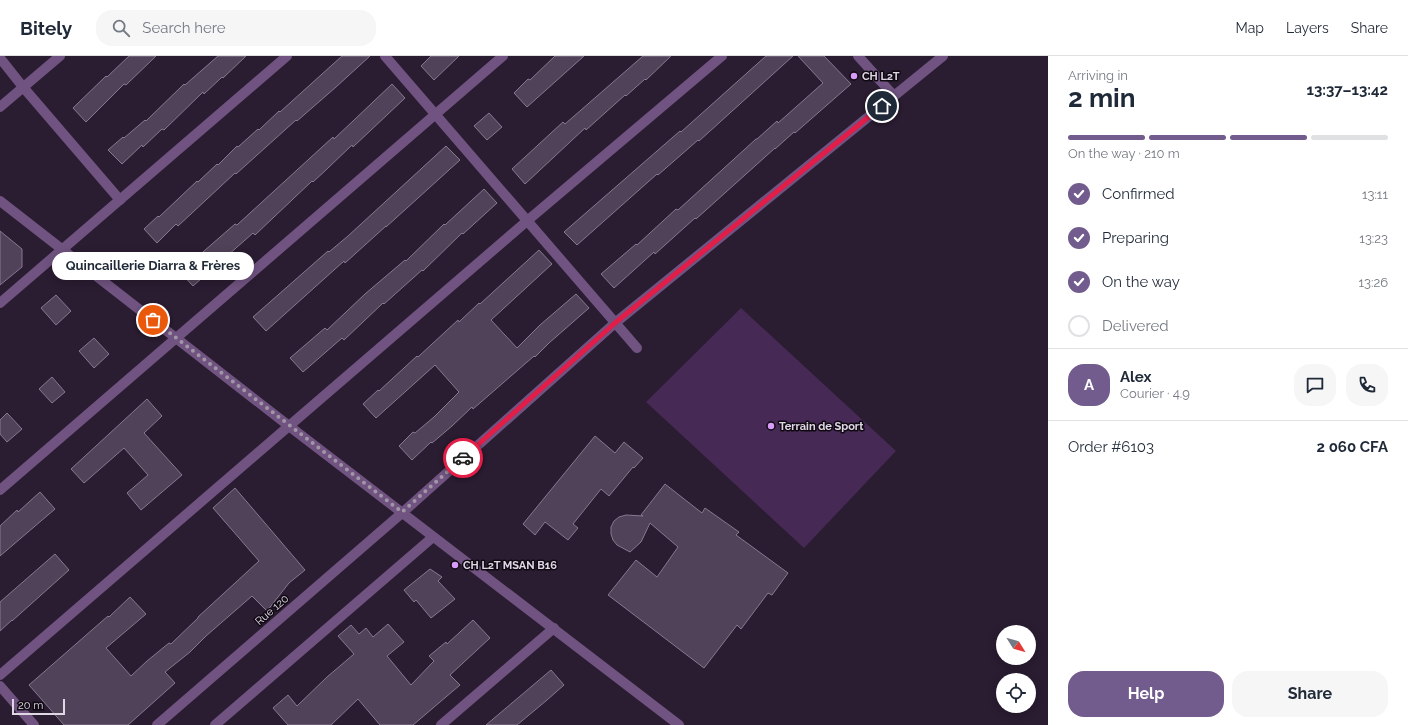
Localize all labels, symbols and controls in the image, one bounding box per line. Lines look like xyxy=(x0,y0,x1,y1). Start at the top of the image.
search box xyxy=(96,10,376,46)
text: Bitely xyxy=(20,17,72,39)
icon: search xyxy=(110,17,132,39)
text: Search here xyxy=(142,19,226,37)
text: Map xyxy=(1236,20,1264,36)
text: Layers xyxy=(1286,20,1329,36)
text: Share xyxy=(1351,20,1388,36)
text: Arriving in xyxy=(1068,68,1128,83)
place label: CH L2T xyxy=(862,70,900,83)
marker: CH L2T xyxy=(849,71,859,81)
text: 13:37–13:42 xyxy=(1306,81,1388,99)
text: 2 min xyxy=(1068,83,1135,113)
pin xyxy=(865,89,899,123)
icon: home xyxy=(871,95,893,117)
text: On the way · 210 m xyxy=(1068,146,1180,161)
icon: check xyxy=(1068,183,1090,205)
text: Confirmed xyxy=(1102,185,1175,203)
text: 13:11 xyxy=(1362,187,1388,202)
icon: check xyxy=(1068,227,1090,249)
text: Preparing xyxy=(1102,229,1169,247)
text: 13:23 xyxy=(1359,231,1388,246)
callout: Quincaillerie Diarra & Frères xyxy=(52,252,254,280)
text: Quincaillerie Diarra & Frères xyxy=(66,258,240,273)
icon: check xyxy=(1068,271,1090,293)
text: On the way xyxy=(1102,273,1180,291)
text: 13:26 xyxy=(1358,275,1388,290)
pin xyxy=(136,303,170,337)
icon: bag xyxy=(142,309,164,331)
text: Delivered xyxy=(1102,317,1169,335)
button: chat xyxy=(1294,364,1336,406)
button: phone xyxy=(1346,364,1388,406)
text: Alex xyxy=(1120,368,1151,386)
text: A xyxy=(1084,376,1094,394)
text: Courier · 4.9 xyxy=(1120,386,1190,401)
place label: Terrain de Sport xyxy=(779,420,864,433)
marker: Terrain de Sport xyxy=(766,421,776,431)
courier xyxy=(443,438,483,478)
text: Order #6103 xyxy=(1068,438,1154,456)
text: 2 060 CFA xyxy=(1317,438,1388,456)
icon: car xyxy=(452,447,474,469)
place label: CH L2T MSAN B16 xyxy=(463,559,557,572)
marker: CH L2T MSAN B16 xyxy=(450,560,460,570)
street label: Rue 120 xyxy=(253,592,292,628)
north arrow xyxy=(996,625,1036,665)
map controls xyxy=(996,625,1036,713)
button: Help xyxy=(1068,671,1224,717)
button: Share xyxy=(1232,671,1388,717)
button: locate xyxy=(996,673,1036,713)
scale bar xyxy=(12,697,65,716)
text: 20 m xyxy=(18,699,43,712)

